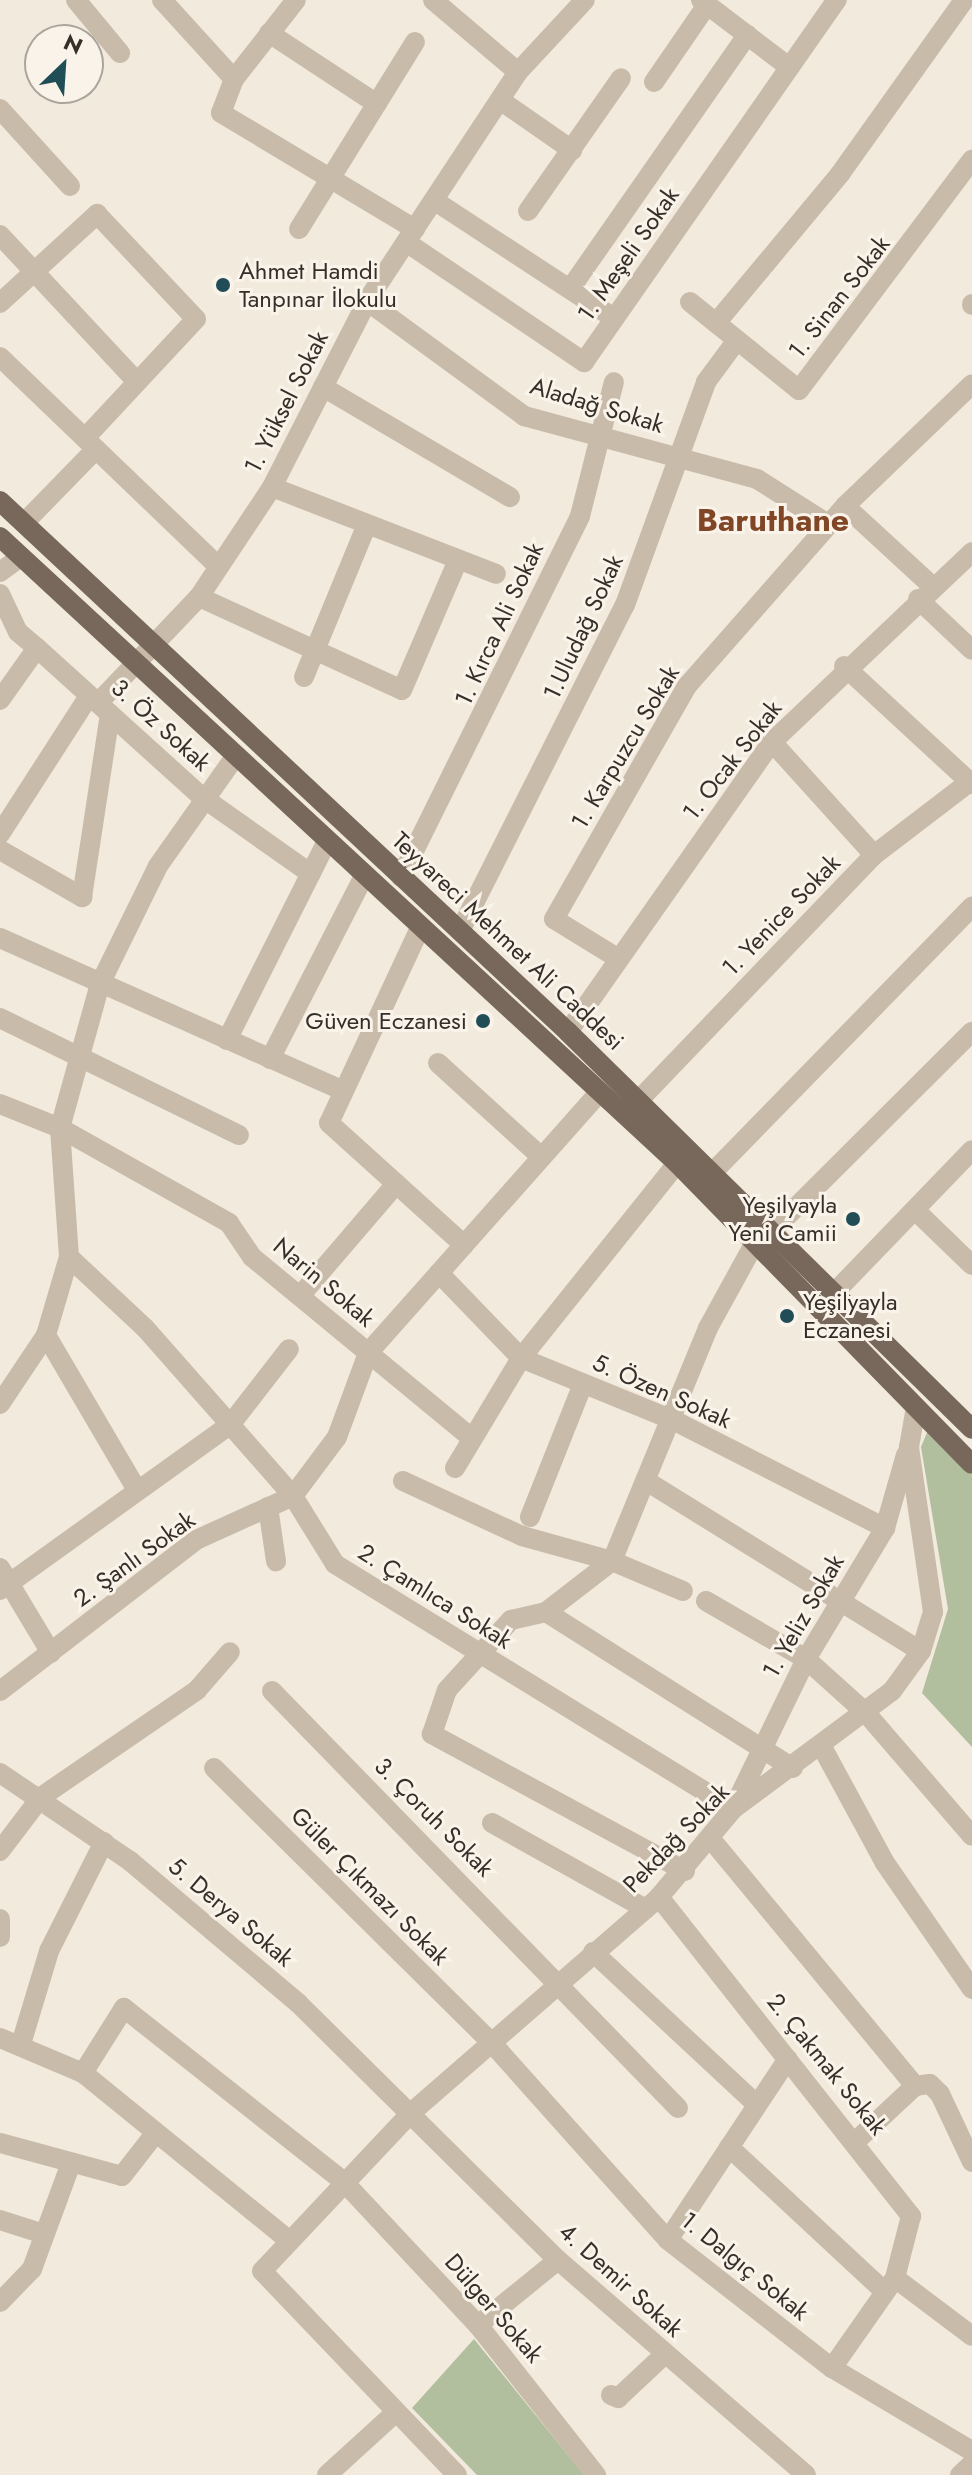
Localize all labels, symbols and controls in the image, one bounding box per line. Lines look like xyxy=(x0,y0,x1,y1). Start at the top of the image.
north arrow xyxy=(24,24,104,104)
text: N xyxy=(59,26,88,62)
street label: 1. Meşeli Sokak xyxy=(571,181,685,327)
street label: 1. Sinan Sokak xyxy=(782,230,896,364)
place label: Ahmet Hamdi Tanpınar İlokulu xyxy=(239,257,397,313)
marker: Ahmet Hamdi Tanpınar İlokulu xyxy=(214,276,232,294)
street label: 1. Yüksel Sokak xyxy=(238,326,334,478)
street label: Aladağ Sokak xyxy=(527,371,667,439)
district label: Baruthane xyxy=(697,501,849,539)
street label: 1. Kırca Ali Sokak xyxy=(449,538,549,710)
street label: 1.Uludağ Sokak xyxy=(537,550,629,704)
street label: 1. Karpuzcu Sokak xyxy=(565,660,685,834)
street label: 3. Öz Sokak xyxy=(106,673,216,777)
street label: 1. Ocak Sokak xyxy=(676,694,788,826)
street label: Teyyareci Mehmet Ali Caddesi xyxy=(386,826,630,1056)
street label: 1. Yenice Sokak xyxy=(716,848,846,982)
place label: Güven Eczanesi xyxy=(305,1007,467,1035)
marker: Güven Eczanesi xyxy=(474,1012,492,1030)
place label: Yeşilyayla Yeni Camii xyxy=(728,1191,837,1247)
marker: Yeşilyayla Yeni Camii xyxy=(844,1210,862,1228)
street label: Narin Sokak xyxy=(268,1231,380,1333)
place label: Yeşilyayla Eczanesi xyxy=(803,1288,897,1344)
marker: Yeşilyayla Eczanesi xyxy=(778,1307,796,1325)
street label: 5. Özen Sokak xyxy=(588,1348,736,1434)
street label: 2. Şanlı Sokak xyxy=(68,1505,200,1613)
street label: 2. Çamlıca Sokak xyxy=(353,1537,517,1655)
street label: 1. Yeliz Sokak xyxy=(756,1549,850,1683)
street label: 3. Çoruh Sokak xyxy=(369,1752,499,1882)
street label: Pekdağ Sokak xyxy=(617,1778,735,1898)
street label: Güler Çıkmazı Sokak xyxy=(285,1801,455,1971)
street label: 5. Derya Sokak xyxy=(163,1852,299,1972)
street label: 2. Çakmak Sokak xyxy=(761,1988,893,2140)
street label: 1. Dalgıç Sokak xyxy=(675,2206,815,2326)
street label: 4. Demir Sokak xyxy=(553,2217,689,2343)
street label: Dülger Sokak xyxy=(439,2248,549,2368)

